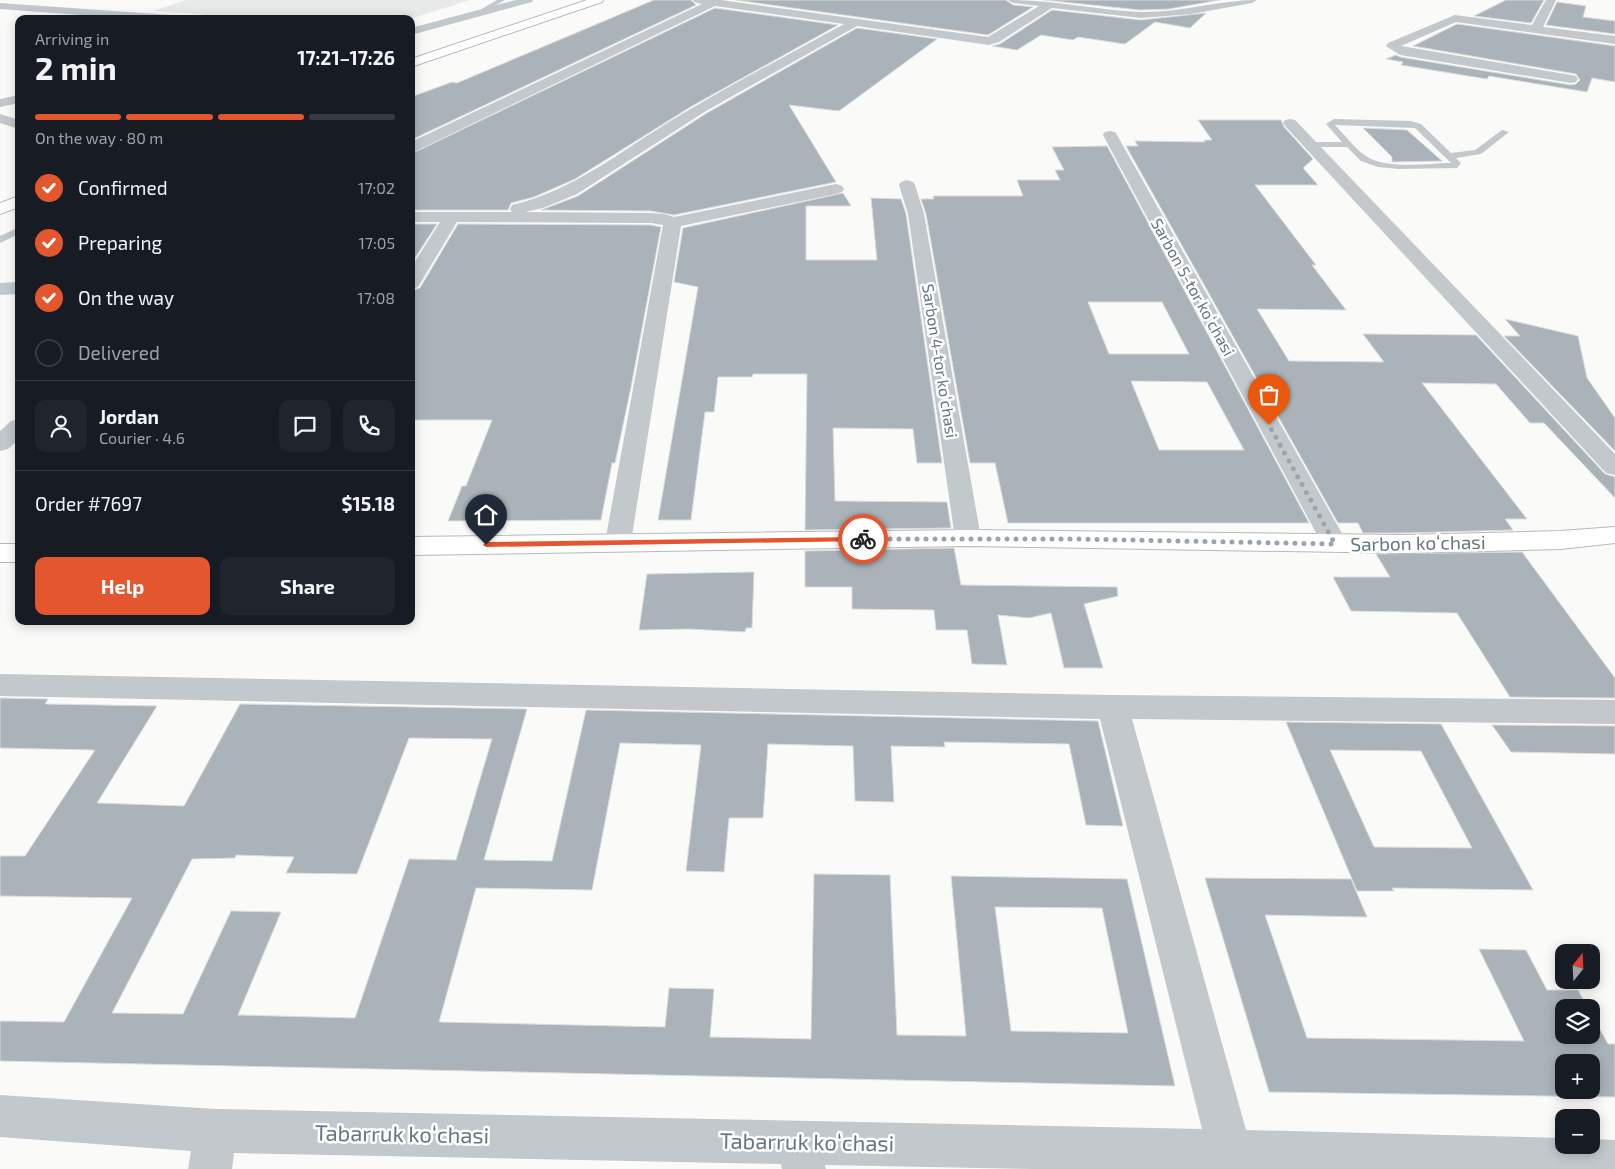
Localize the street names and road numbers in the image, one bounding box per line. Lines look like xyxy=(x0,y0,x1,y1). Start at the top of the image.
street label: Sarbon 5-tor koʻchasi xyxy=(1148,215,1239,359)
street label: Sarbon 4-tor koʻchasi xyxy=(919,283,962,439)
street label: Sarbon koʻchasi xyxy=(1350,530,1486,555)
street label: Tabarruk koʻchasi xyxy=(315,1118,489,1148)
street label: Tabarruk koʻchasi xyxy=(720,1126,894,1156)

